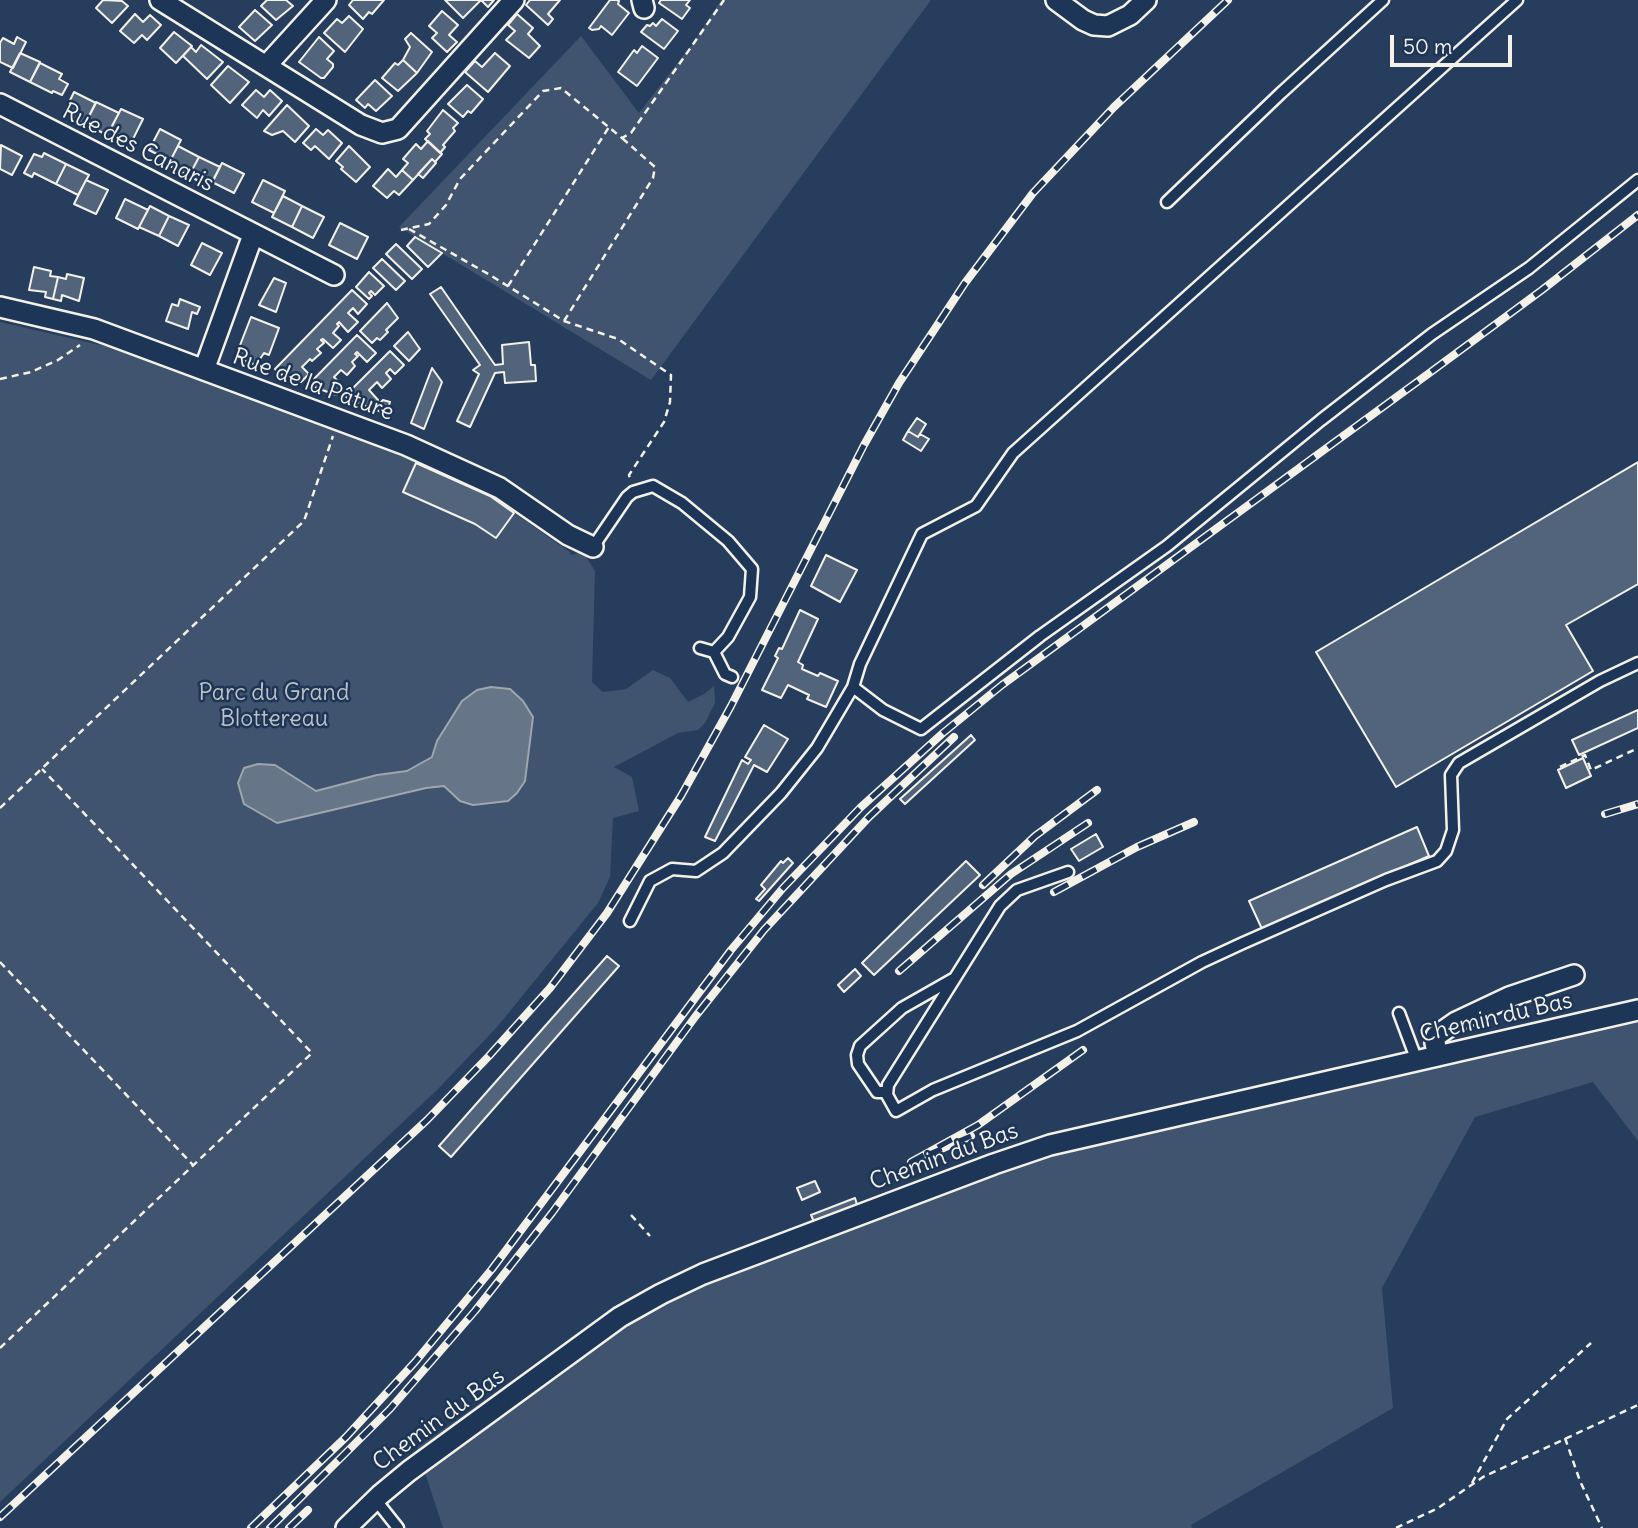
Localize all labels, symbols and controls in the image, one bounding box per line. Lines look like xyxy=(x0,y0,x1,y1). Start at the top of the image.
scale bar xyxy=(1393,21,1516,65)
text: 50 m xyxy=(1403,33,1452,60)
street label: Rue des Canaris xyxy=(57,98,219,198)
street label: Rue de la Pâture xyxy=(229,343,397,427)
park label: Parc du Grand Blottereau xyxy=(199,679,349,733)
street label: Chemin du Bas xyxy=(1417,987,1575,1049)
street label: Chemin du Bas xyxy=(866,1117,1022,1197)
street label: Chemin du Bas xyxy=(368,1363,510,1477)

